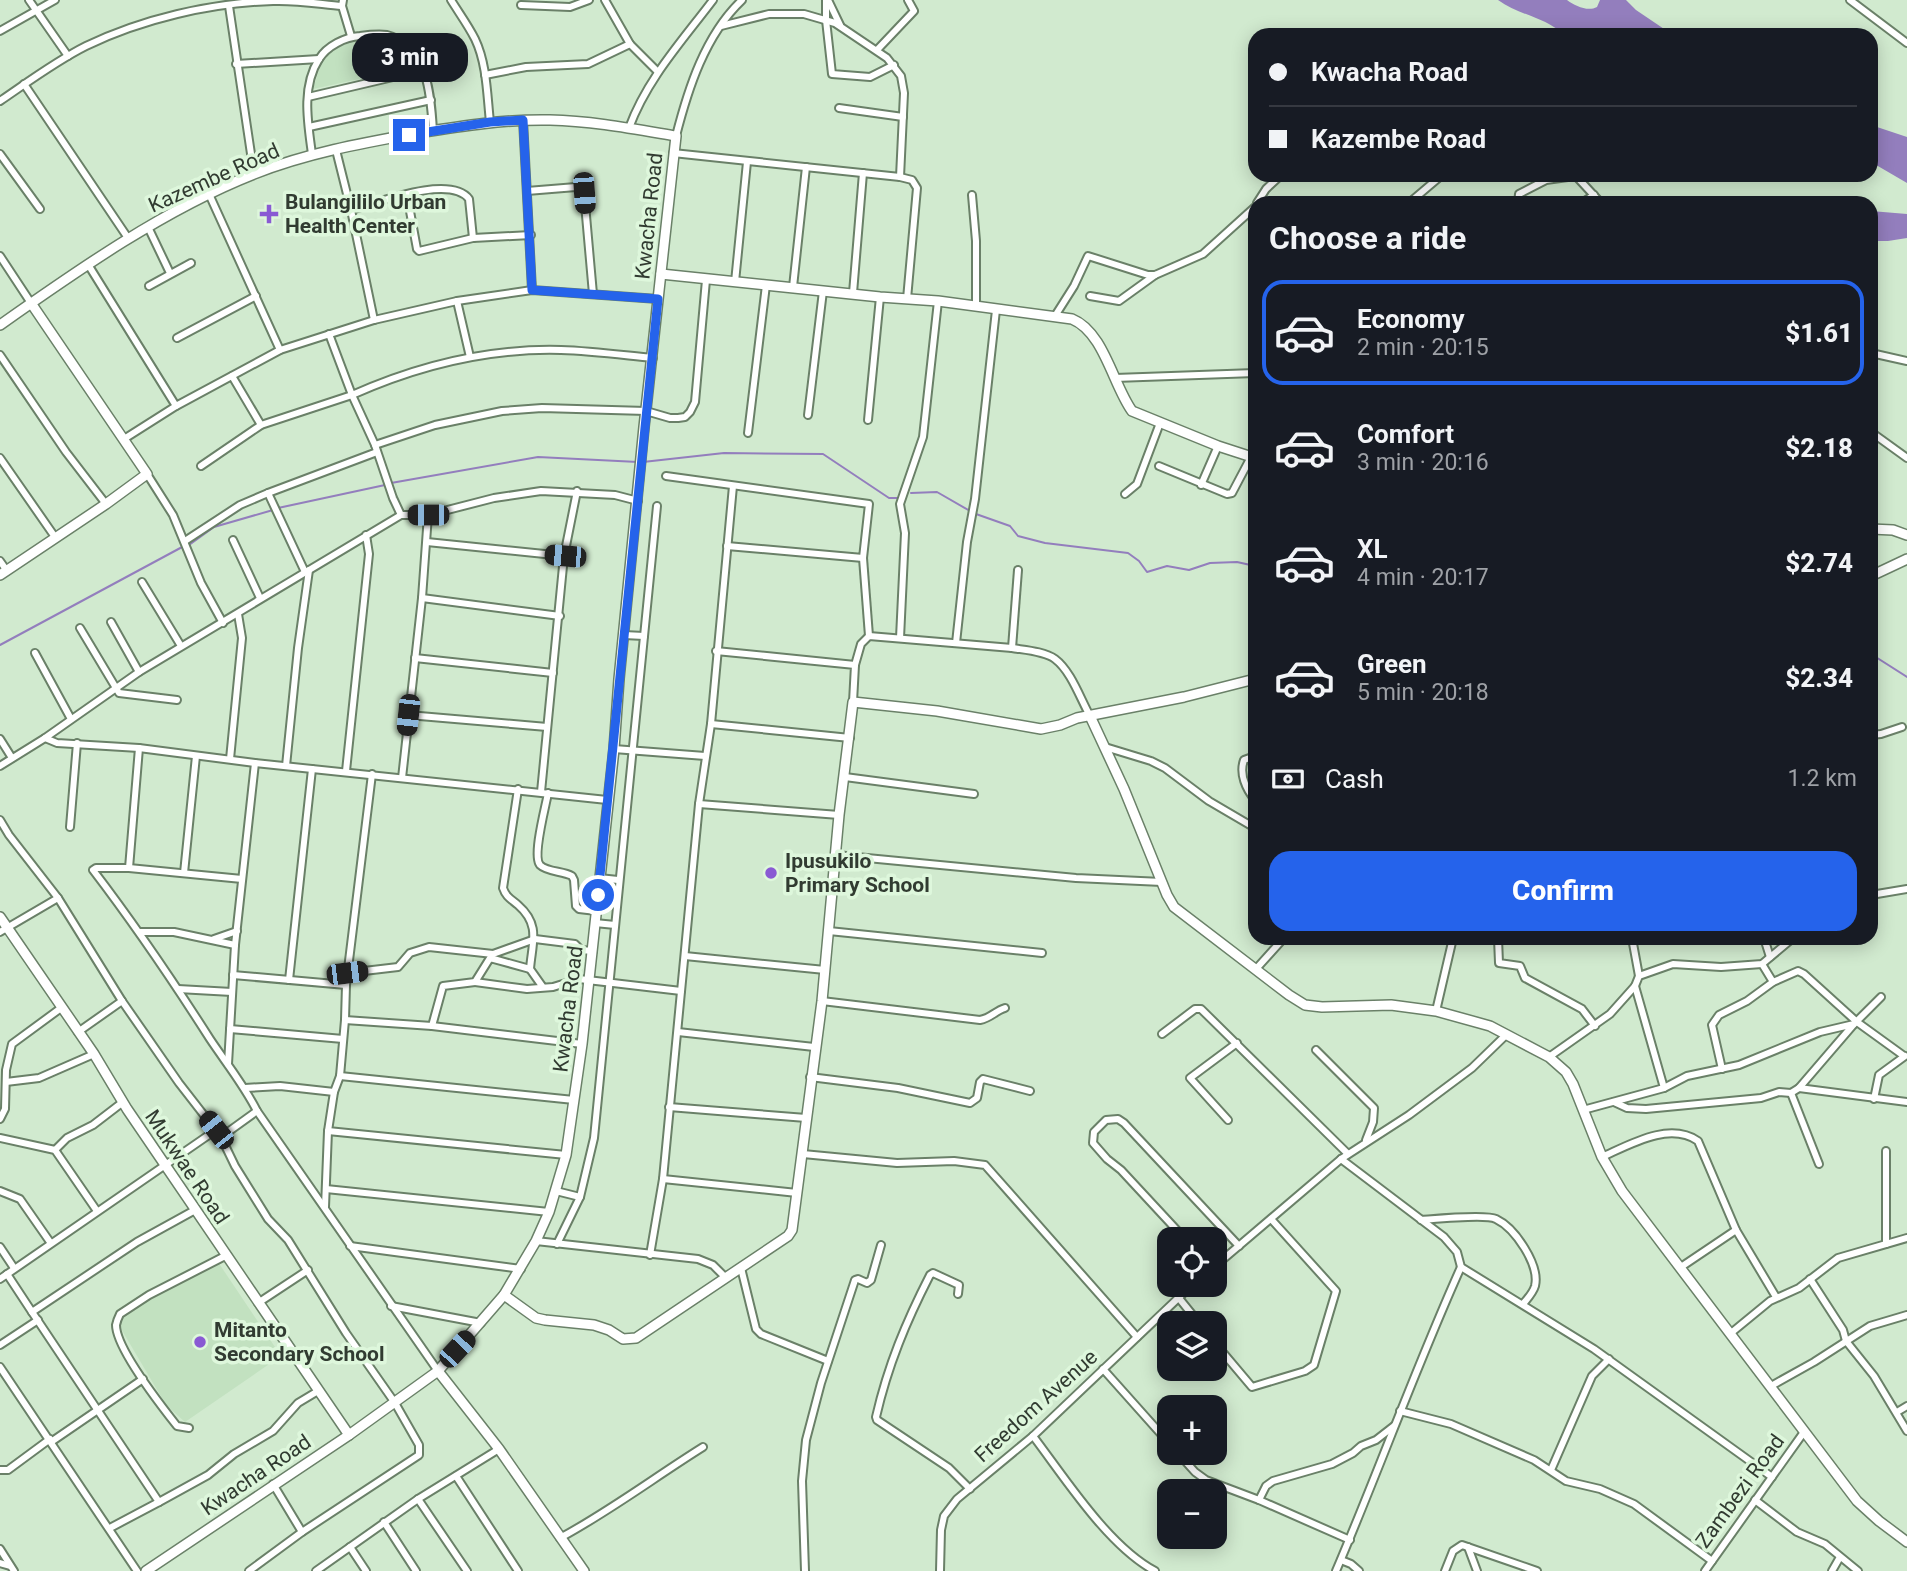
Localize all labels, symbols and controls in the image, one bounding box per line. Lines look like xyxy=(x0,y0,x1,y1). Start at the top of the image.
callout: 3 min xyxy=(351,33,467,82)
text: 3 min xyxy=(381,44,439,71)
text: Kwacha Road xyxy=(1311,57,1468,87)
route end xyxy=(393,119,425,151)
text: Kazembe Road xyxy=(1311,124,1486,154)
street label: Kazembe Road xyxy=(145,138,283,218)
street label: Kwacha Road xyxy=(630,152,668,280)
car xyxy=(573,171,596,215)
place label: Bulangililo Urban Health Center xyxy=(285,190,446,238)
marker: Bulangililo Urban Health Center xyxy=(259,204,279,224)
text: Choose a ride xyxy=(1269,219,1466,257)
icon: car xyxy=(1273,301,1336,364)
text: Economy xyxy=(1357,304,1464,334)
text: $1.61 xyxy=(1785,318,1853,348)
text: 2 min · 20:15 xyxy=(1357,334,1489,361)
icon: car xyxy=(1273,416,1336,479)
text: Comfort xyxy=(1357,419,1454,449)
text: $2.18 xyxy=(1785,433,1853,463)
text: 3 min · 20:16 xyxy=(1357,449,1489,476)
car xyxy=(408,505,450,526)
icon: car xyxy=(1273,531,1336,594)
text: XL xyxy=(1357,534,1388,564)
car xyxy=(544,544,587,568)
text: $2.74 xyxy=(1785,548,1853,578)
text: 4 min · 20:17 xyxy=(1357,564,1489,591)
icon: car xyxy=(1273,646,1336,709)
text: Green xyxy=(1357,649,1427,679)
text: $2.34 xyxy=(1785,663,1853,693)
text: 5 min · 20:18 xyxy=(1357,679,1489,706)
car xyxy=(396,693,421,737)
icon: cash xyxy=(1269,760,1307,798)
text: Cash xyxy=(1325,764,1384,794)
text: 1.2 km xyxy=(1788,765,1857,792)
place label: Ipusukilo Primary School xyxy=(785,849,930,897)
button: Confirm xyxy=(1269,851,1857,931)
marker: Ipusukilo Primary School xyxy=(763,865,779,881)
route start xyxy=(582,879,614,911)
street label: Kwacha Road xyxy=(548,944,588,1074)
car xyxy=(325,960,370,986)
street label: Mukwae Road xyxy=(140,1105,234,1229)
car xyxy=(195,1107,238,1153)
map controls xyxy=(1157,1227,1227,1549)
button: locate xyxy=(1157,1227,1227,1297)
button: layers xyxy=(1157,1311,1227,1381)
place label: Mitanto Secondary School xyxy=(214,1318,384,1366)
car xyxy=(435,1326,480,1372)
marker: Mitanto Secondary School xyxy=(192,1334,208,1350)
street label: Freedom Avenue xyxy=(970,1345,1102,1467)
button: + xyxy=(1157,1395,1227,1465)
street label: Kwacha Road xyxy=(197,1430,315,1520)
street label: Zambezi Road xyxy=(1691,1430,1789,1552)
button: − xyxy=(1157,1479,1227,1549)

